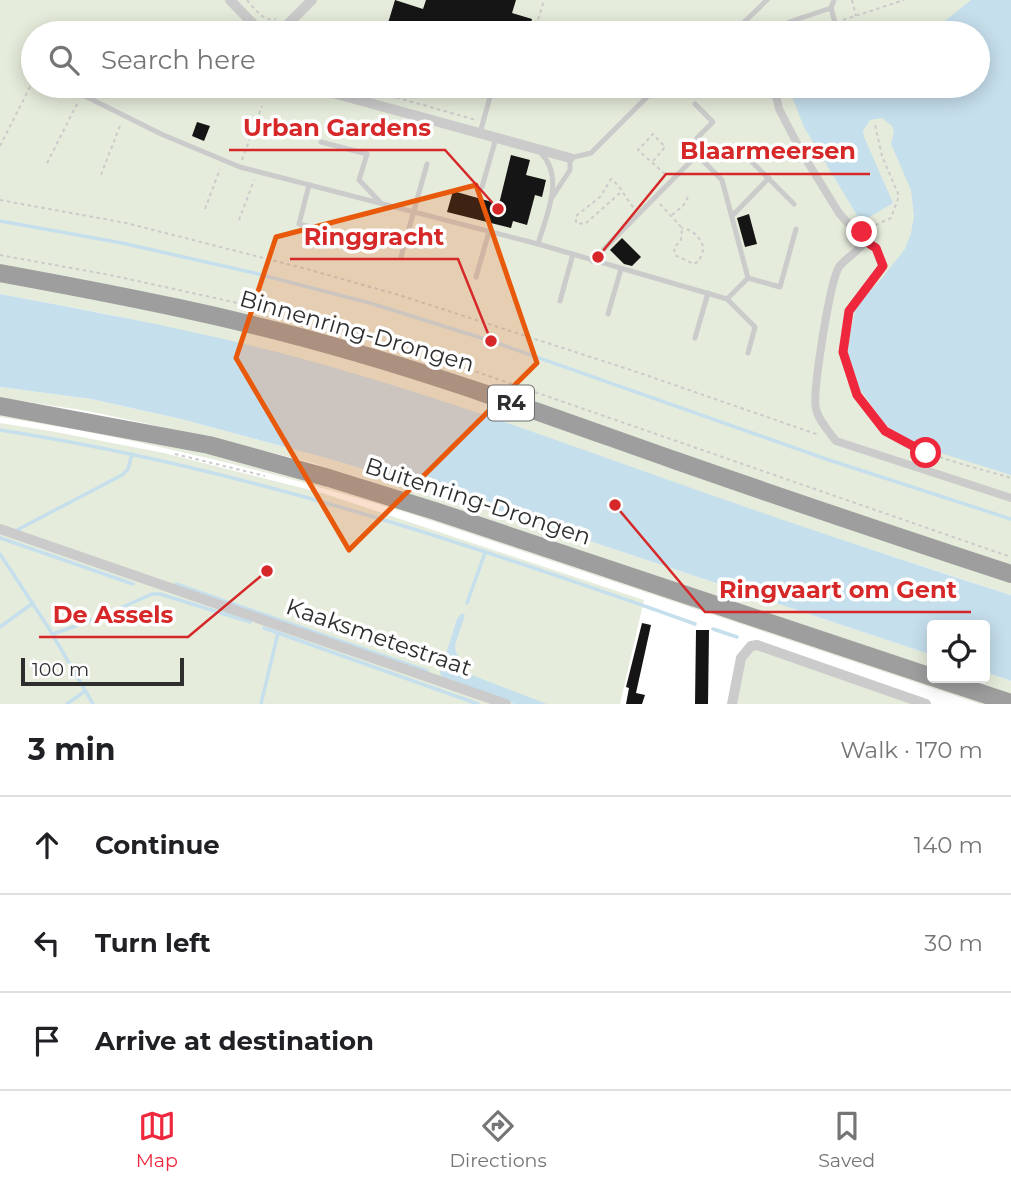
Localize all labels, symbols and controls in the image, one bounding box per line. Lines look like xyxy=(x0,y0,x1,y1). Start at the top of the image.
search box xyxy=(21,21,990,98)
icon: search xyxy=(45,41,83,79)
text: Search here xyxy=(101,44,256,76)
callout: Urban Gardens xyxy=(229,105,445,150)
text: Urban Gardens xyxy=(243,113,431,142)
callout: Blaarmeersen xyxy=(666,129,870,174)
text: Blaarmeersen xyxy=(680,136,856,165)
callout: Ringgracht xyxy=(290,214,458,259)
route end xyxy=(846,216,877,247)
text: Ringgracht xyxy=(304,222,445,251)
street label: Binnenring-Drongen xyxy=(237,284,477,378)
road number: R4 xyxy=(488,386,534,420)
route start xyxy=(910,437,941,468)
street label: Buitenring-Drongen xyxy=(362,451,594,551)
callout: Ringvaart om Gent xyxy=(705,567,971,612)
text: Ringvaart om Gent xyxy=(719,575,958,604)
callout: De Assels xyxy=(39,592,188,637)
street label: Kaaksmetestraat xyxy=(283,592,475,682)
text: De Assels xyxy=(53,600,174,629)
map controls xyxy=(927,620,990,683)
button: locate xyxy=(927,620,990,683)
scale bar xyxy=(21,655,184,687)
text: 100 m xyxy=(32,658,89,681)
text: 3 min xyxy=(28,731,115,768)
text: Walk · 170 m xyxy=(840,736,983,764)
icon: ahead xyxy=(28,826,66,864)
text: Continue xyxy=(95,829,220,861)
text: 140 m xyxy=(914,831,983,859)
icon: left xyxy=(28,924,66,962)
text: Turn left xyxy=(95,927,211,959)
text: 30 m xyxy=(924,929,983,957)
icon: arrive xyxy=(28,1022,66,1060)
text: Arrive at destination xyxy=(95,1025,374,1057)
tab: Map xyxy=(136,1107,178,1172)
tab: Directions xyxy=(449,1107,547,1172)
tab: Saved xyxy=(818,1107,875,1172)

